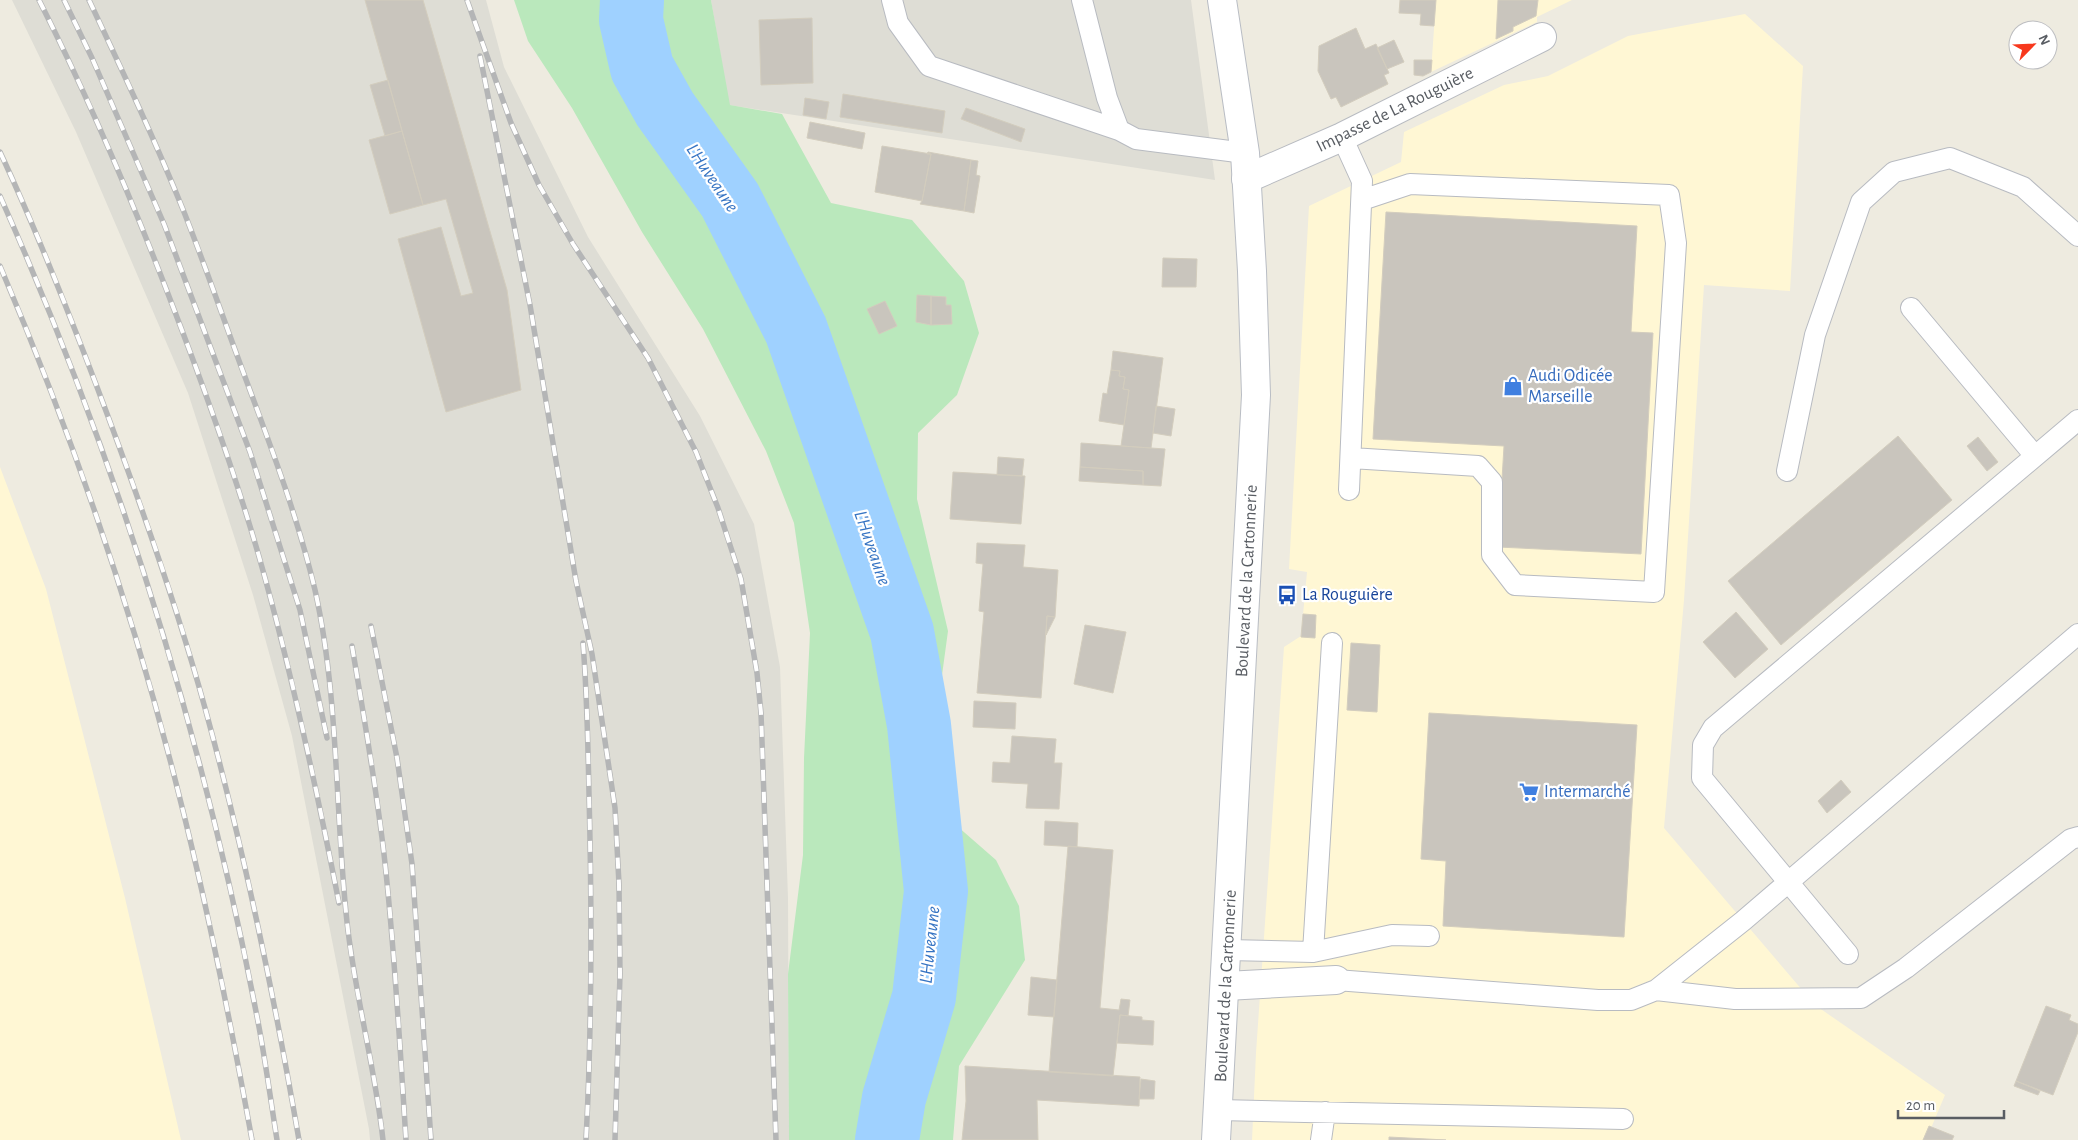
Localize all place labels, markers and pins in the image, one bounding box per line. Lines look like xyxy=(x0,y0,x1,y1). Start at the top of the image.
place label: Audi Odicée Marseille xyxy=(1528,367,1613,406)
shop icon: Audi Odicée Marseille xyxy=(1502,375,1524,397)
bus stop icon: La Rouguière xyxy=(1276,584,1298,606)
place label: La Rouguière xyxy=(1302,586,1393,604)
supermarket icon: Intermarché xyxy=(1518,781,1540,803)
place label: Intermarché xyxy=(1544,783,1630,801)

